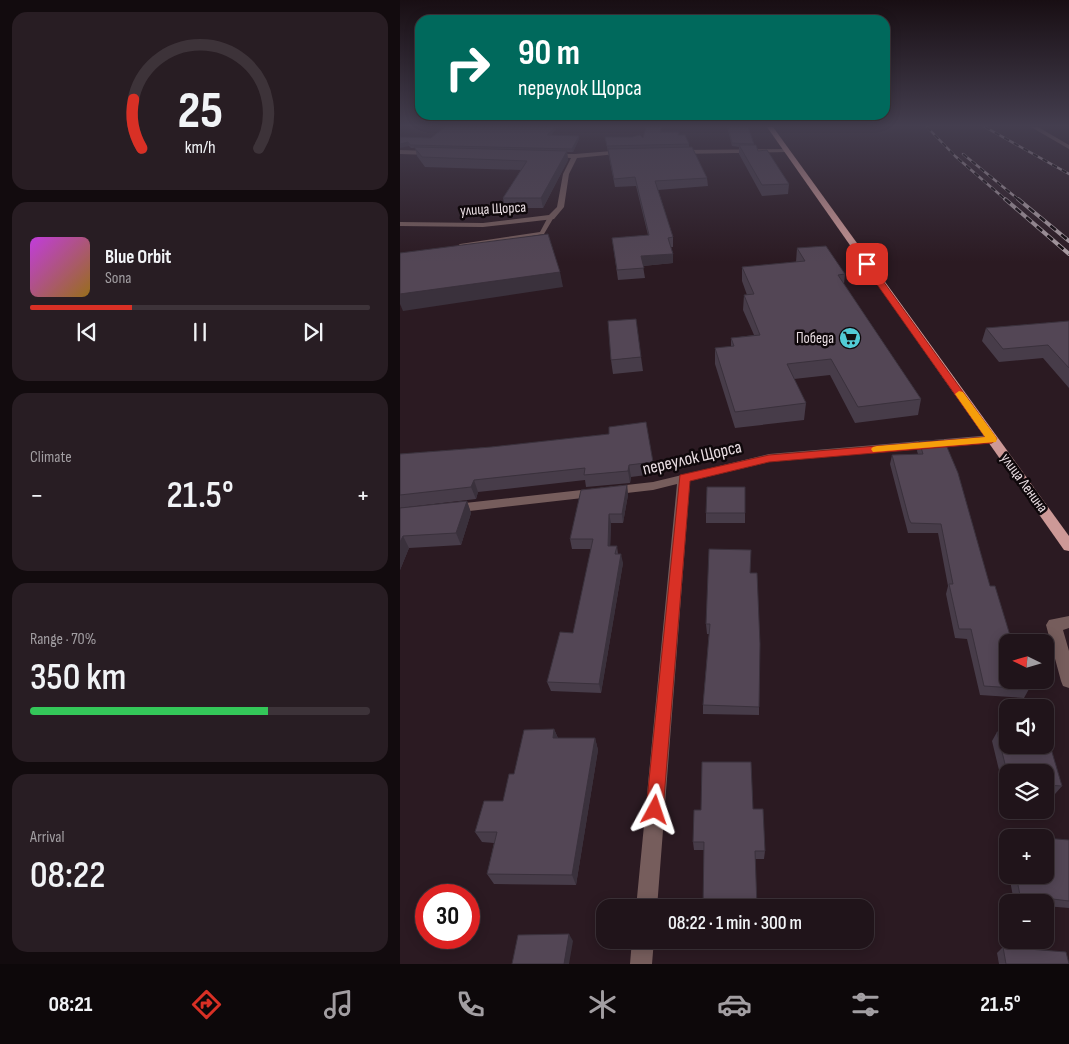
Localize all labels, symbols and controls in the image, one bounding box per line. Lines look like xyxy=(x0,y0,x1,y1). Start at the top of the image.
text: 90 m xyxy=(518,32,580,75)
icon: right xyxy=(435,35,500,100)
text: переулок Щорса xyxy=(518,75,642,102)
text: 25 xyxy=(177,80,223,143)
text: km/h xyxy=(185,137,215,158)
street label: улица Щорса xyxy=(460,198,527,220)
pin xyxy=(846,243,888,285)
text: Blue Orbit xyxy=(105,246,171,269)
icon: arrive xyxy=(853,250,881,278)
text: Sona xyxy=(105,269,132,288)
icon: previous xyxy=(73,318,101,346)
icon: pause xyxy=(186,318,214,346)
icon: next xyxy=(299,318,327,346)
supermarket icon: Победа xyxy=(838,326,862,350)
place label: Победа xyxy=(796,329,834,348)
street label: переулок Щорса xyxy=(640,436,744,480)
text: Climate xyxy=(30,448,72,467)
street label: улица Ленина xyxy=(996,450,1052,517)
text: 21.5° xyxy=(166,473,234,518)
text: − xyxy=(30,479,44,512)
text: + xyxy=(356,479,370,512)
text: Range · 70% xyxy=(30,630,96,649)
north arrow xyxy=(999,634,1054,689)
map controls xyxy=(999,634,1054,949)
text: 350 km xyxy=(30,655,126,700)
button: sound xyxy=(999,699,1054,754)
button: layers xyxy=(999,764,1054,819)
position arrow xyxy=(628,783,680,835)
text: Arrival xyxy=(30,828,64,847)
button: + xyxy=(999,829,1054,884)
text: 08:22 xyxy=(30,853,105,898)
speed limit sign: 30 xyxy=(415,884,480,949)
button: − xyxy=(999,894,1054,949)
text: 08:22 · 1 min · 300 m xyxy=(668,912,802,935)
icon: directions xyxy=(189,987,224,1022)
icon: music xyxy=(321,987,356,1022)
icon: phone xyxy=(453,987,488,1022)
icon: climate xyxy=(585,987,620,1022)
icon: car xyxy=(717,987,752,1022)
icon: filters xyxy=(848,987,883,1022)
text: 08:21 xyxy=(48,991,92,1018)
text: 21.5° xyxy=(980,991,1021,1018)

